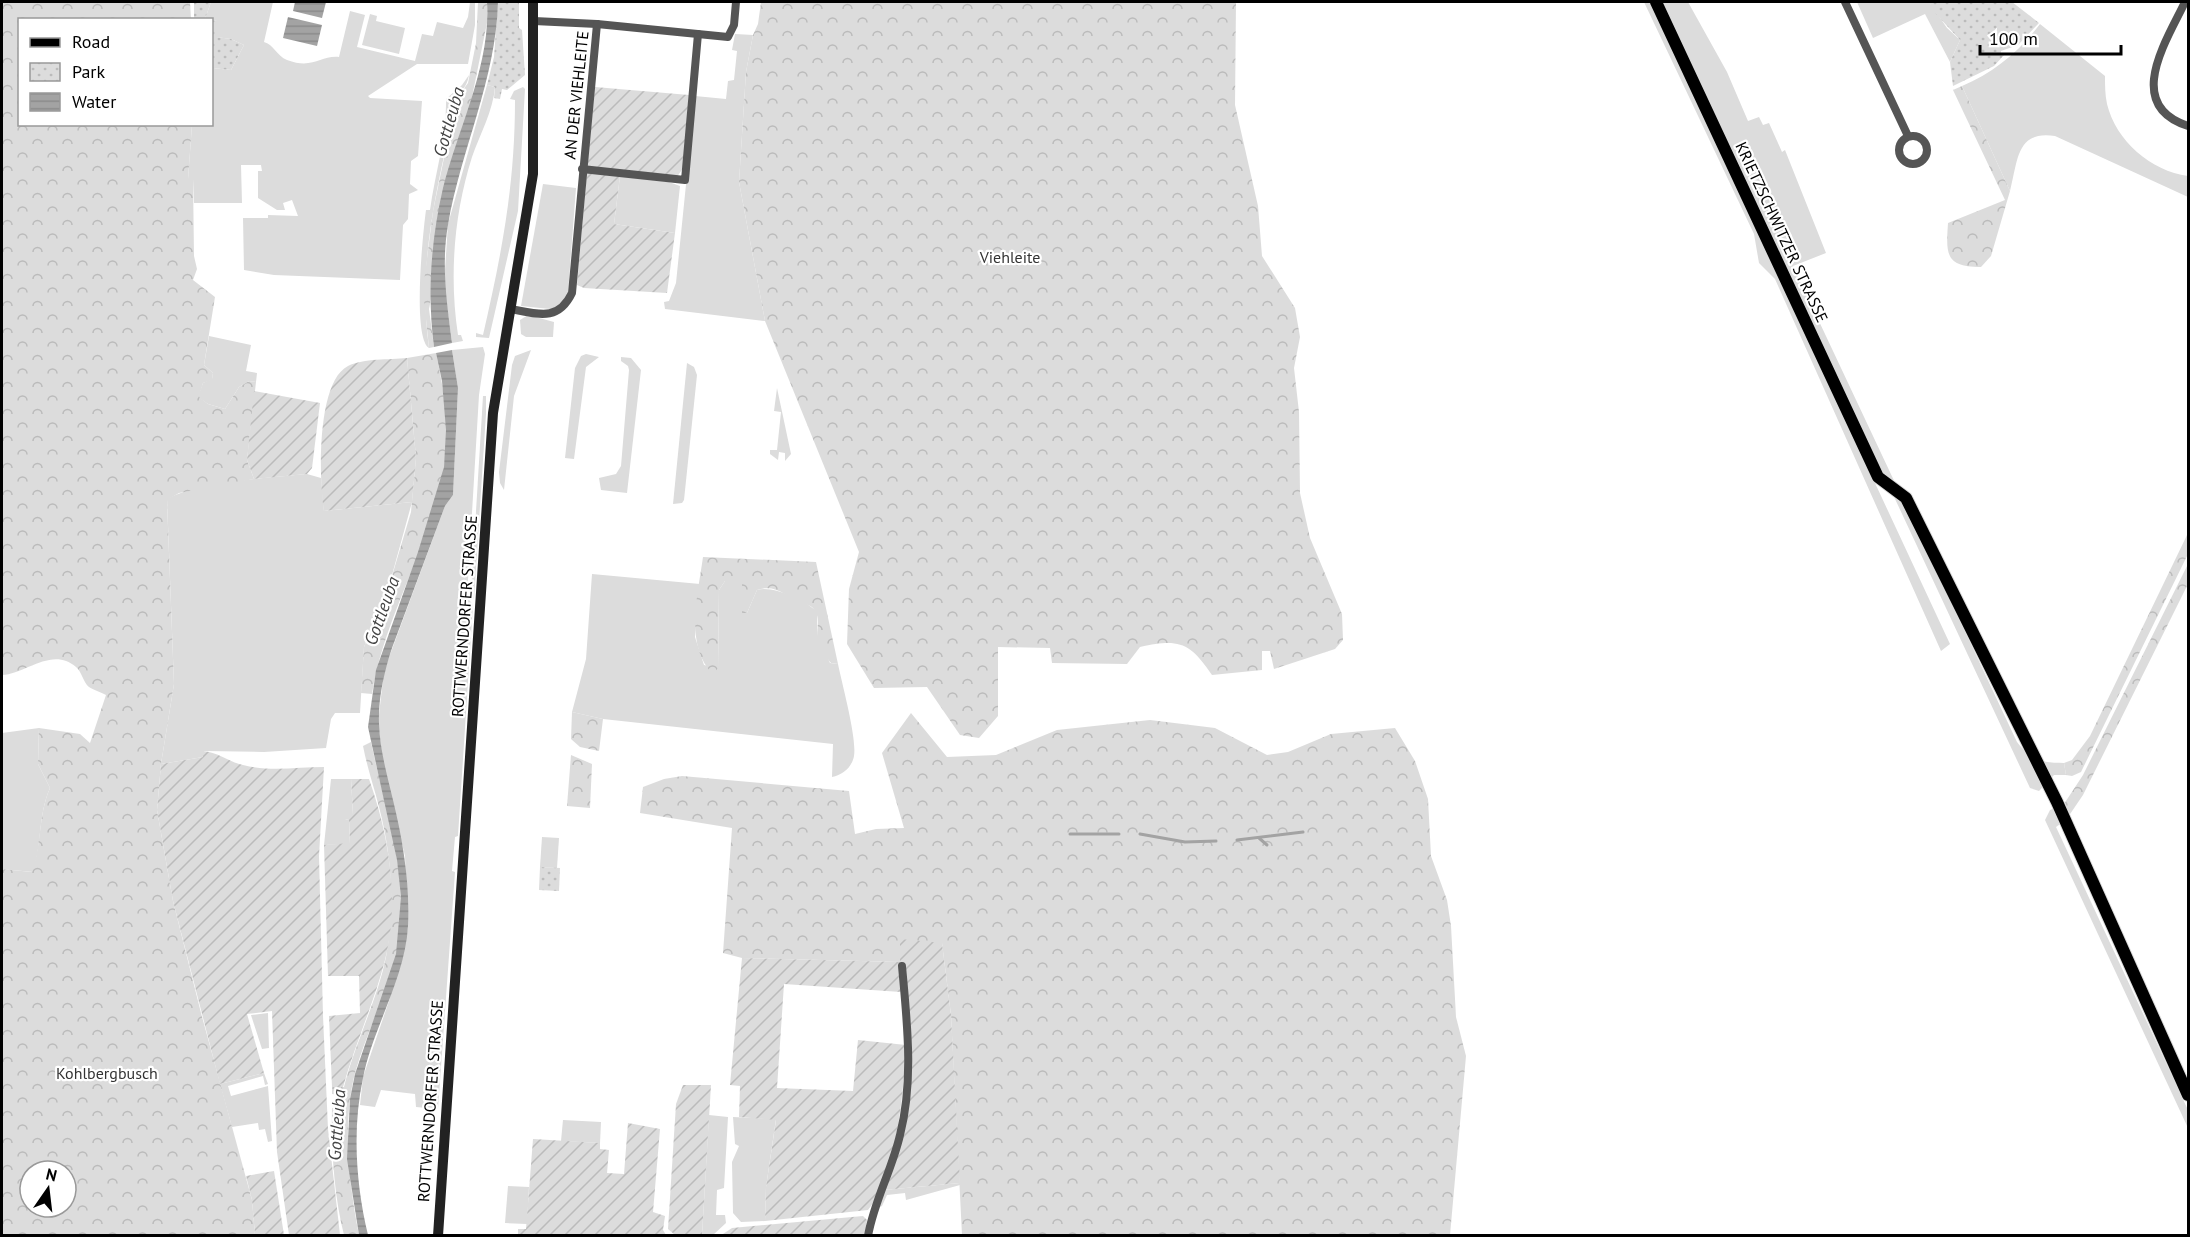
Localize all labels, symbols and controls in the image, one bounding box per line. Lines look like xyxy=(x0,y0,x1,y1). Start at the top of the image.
legend xyxy=(18,18,213,126)
scale bar xyxy=(1980,18,2121,56)
text: 100 m xyxy=(1989,27,2038,50)
text: Road xyxy=(72,30,110,53)
street label: AN DER VIEHLEITE xyxy=(559,30,593,160)
text: Park xyxy=(72,60,105,83)
water label: Gottleuba xyxy=(428,84,469,159)
text: Water xyxy=(72,90,116,113)
street label: KRIETZSCHWITZER STRASSE xyxy=(1731,138,1833,326)
park label: Viehleite xyxy=(979,247,1040,267)
street label: ROTTWERNDORFER STRASSE xyxy=(447,514,481,718)
water label: Gottleuba xyxy=(359,573,405,648)
street label: ROTTWERNDORFER STRASSE xyxy=(413,999,447,1203)
park label: Kohlbergbusch xyxy=(56,1063,158,1083)
water label: Gottleuba xyxy=(323,1088,350,1161)
north arrow xyxy=(18,1159,78,1219)
text: N xyxy=(44,1163,59,1185)

